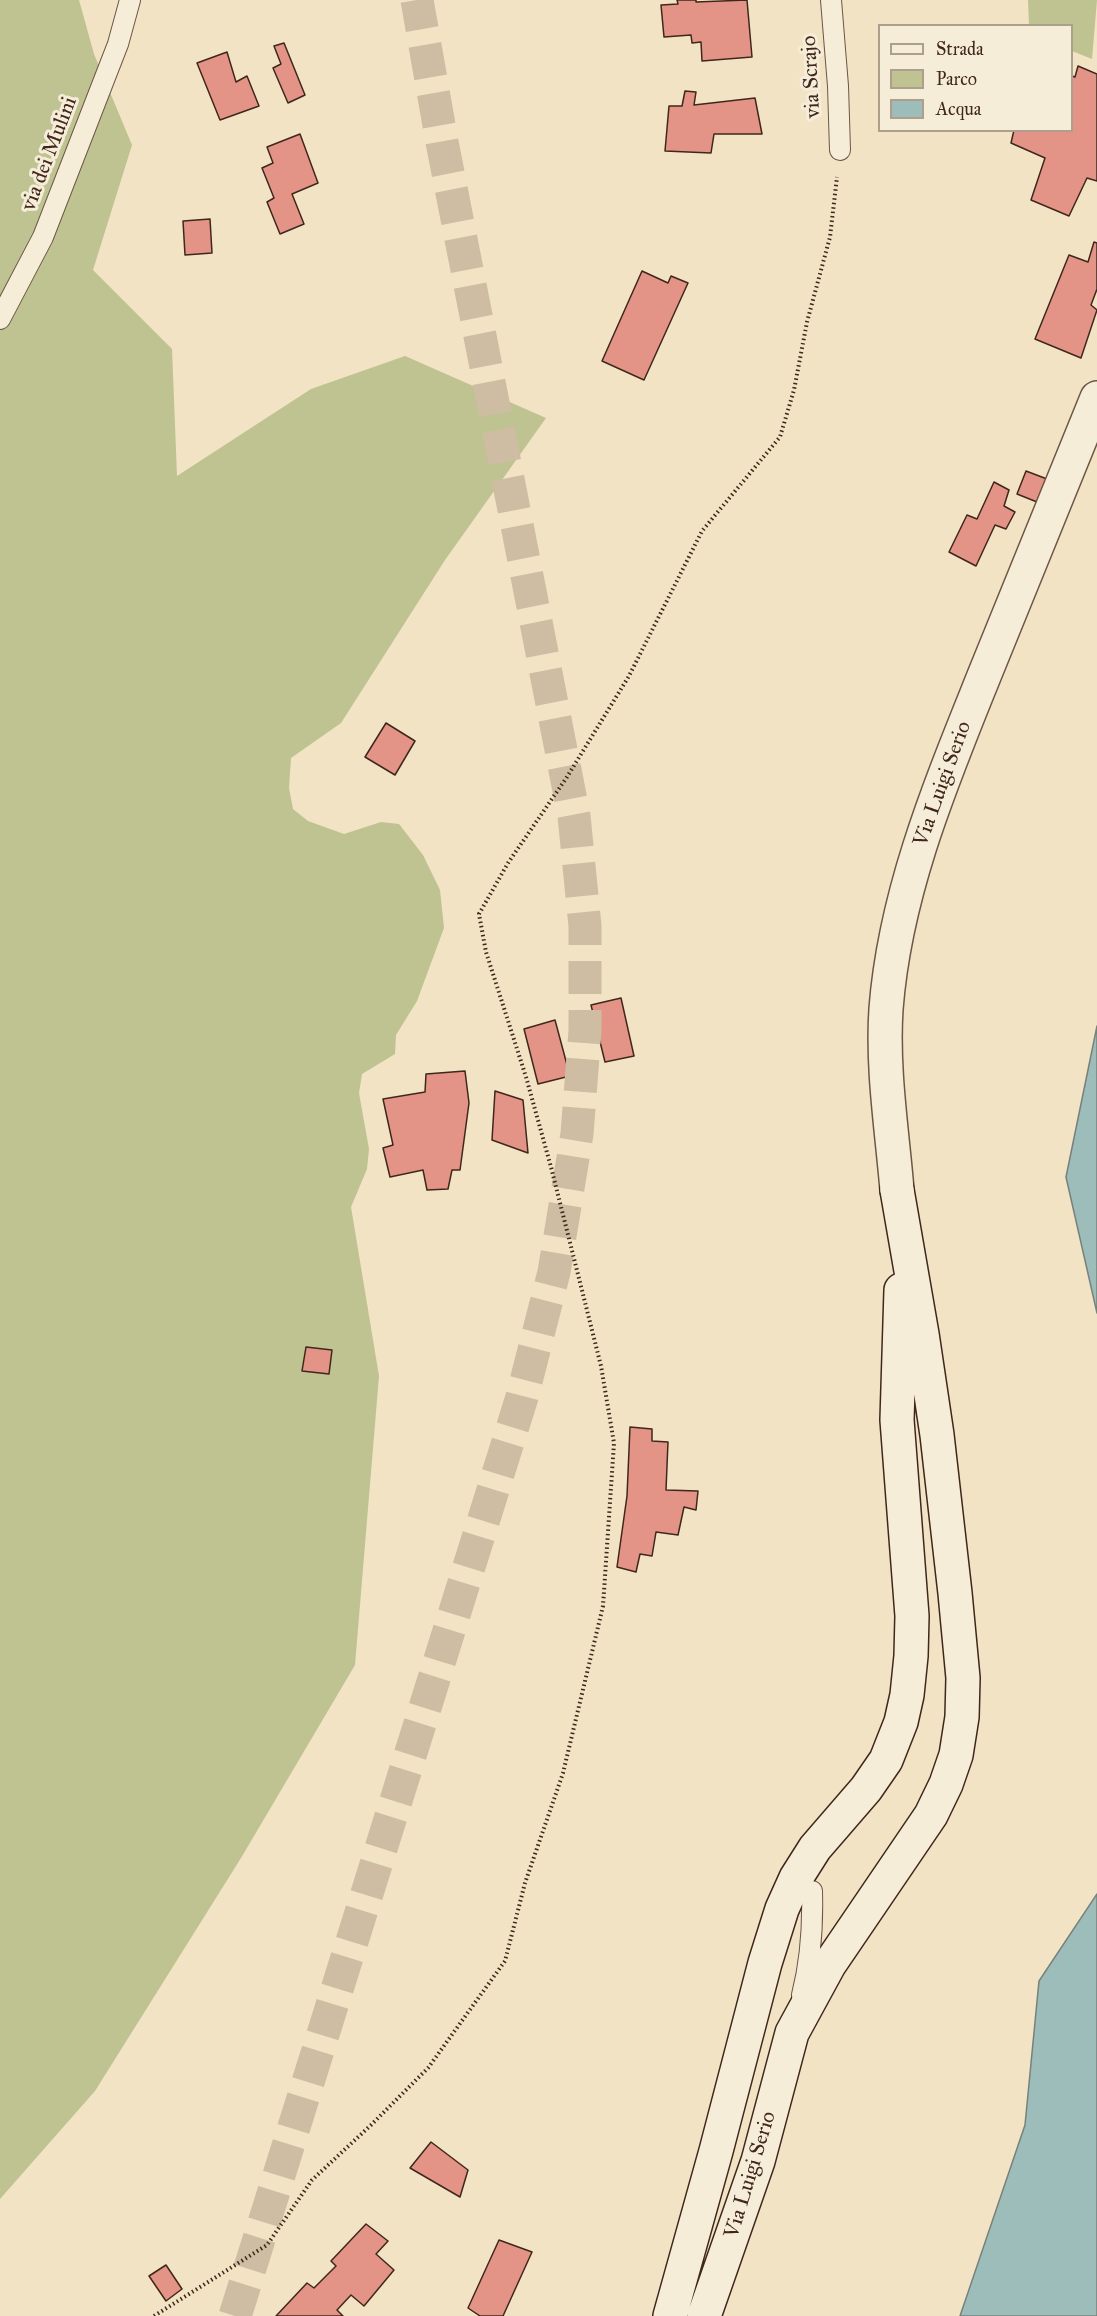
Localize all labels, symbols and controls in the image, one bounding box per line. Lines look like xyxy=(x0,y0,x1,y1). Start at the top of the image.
legend xyxy=(878,24,1073,132)
street label: via Scrajo xyxy=(797,35,827,119)
text: Strada xyxy=(936,38,984,60)
text: Parco xyxy=(936,68,977,90)
street label: via dei Mulini xyxy=(17,93,83,215)
text: Acqua xyxy=(936,98,981,120)
street label: Via Luigi Serio xyxy=(909,718,977,850)
street label: Via Luigi Serio xyxy=(720,2108,782,2242)

